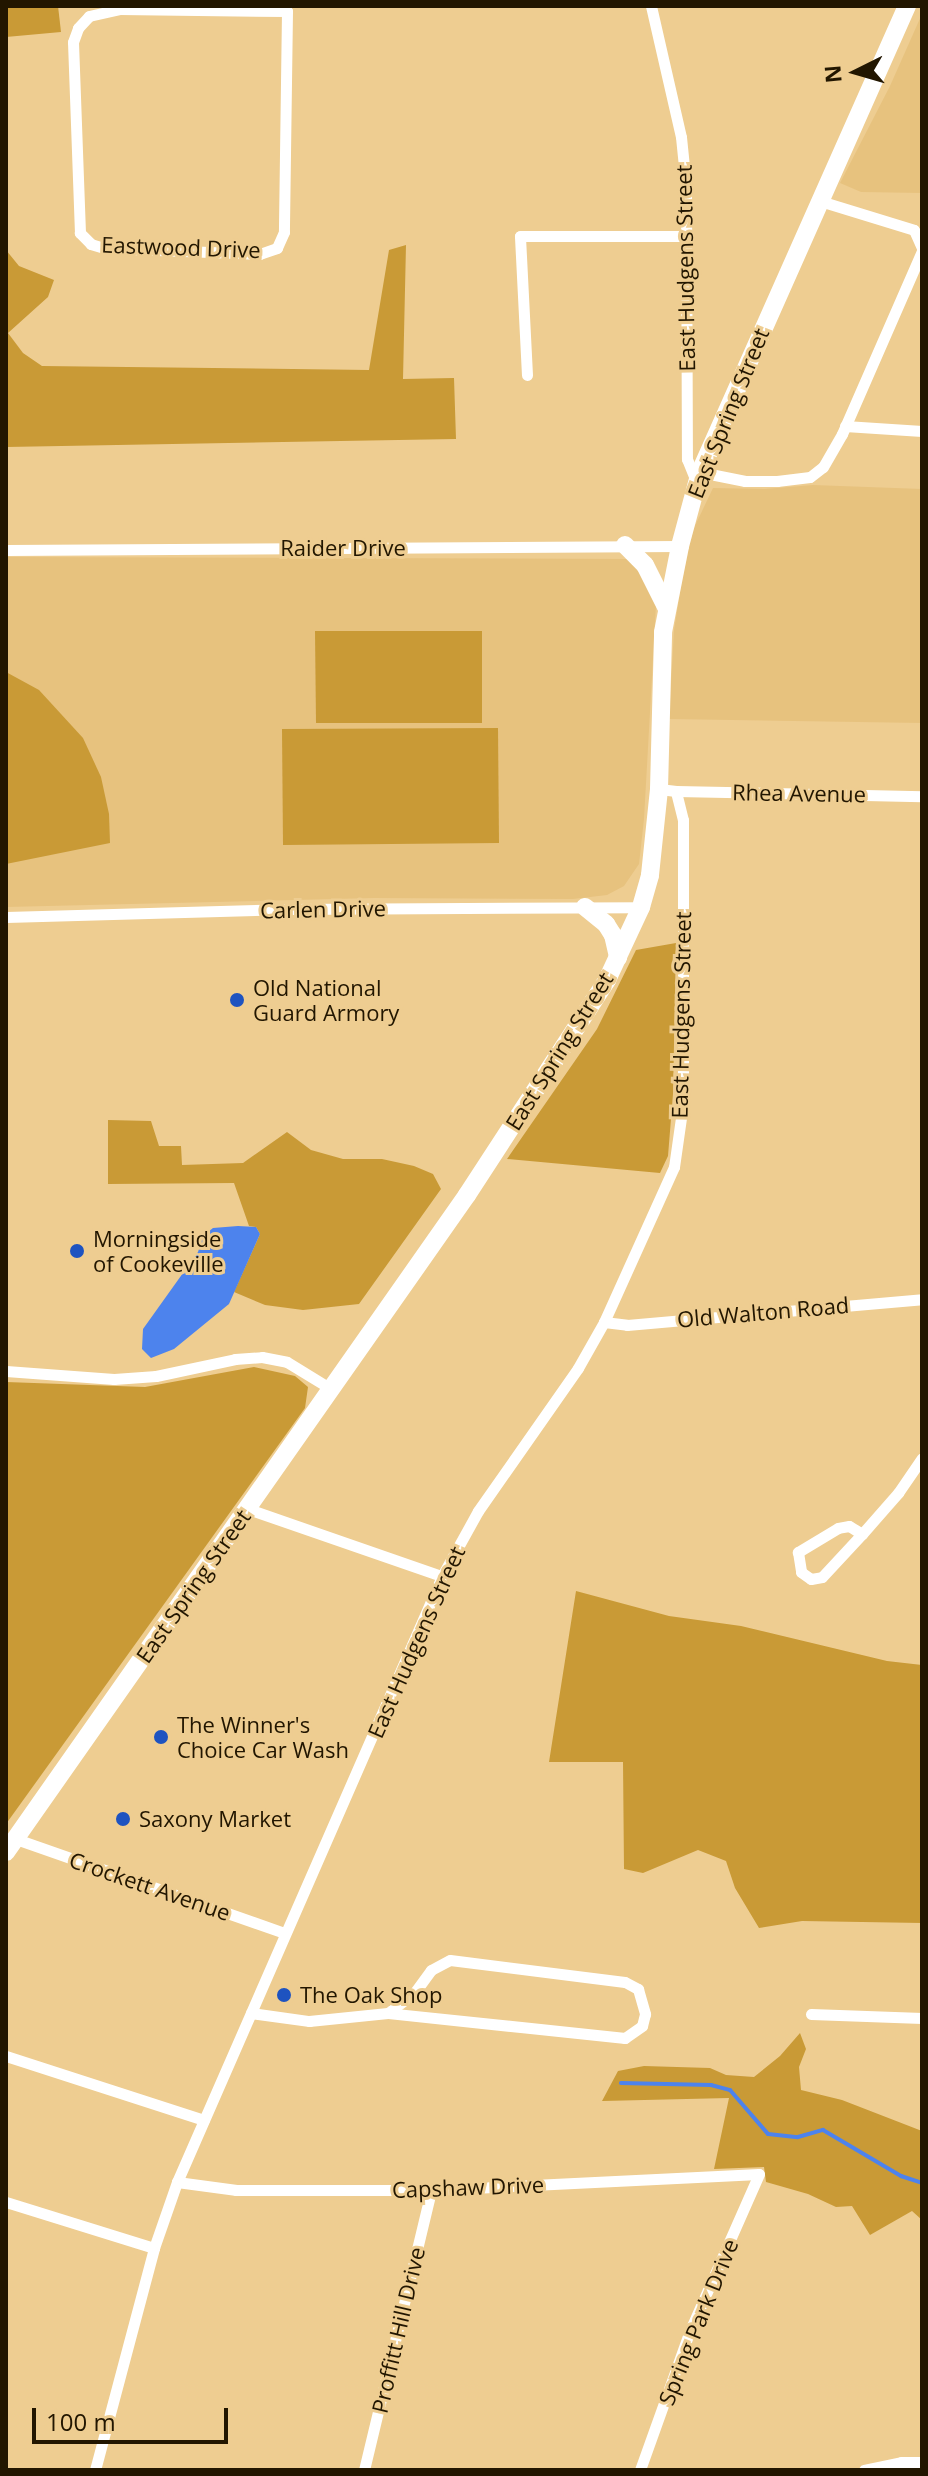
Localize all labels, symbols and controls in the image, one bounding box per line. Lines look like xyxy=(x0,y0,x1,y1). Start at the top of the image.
north arrow xyxy=(816,32,896,112)
text: N xyxy=(816,64,848,84)
street label: East Hudgens Street xyxy=(670,164,700,372)
street label: Eastwood Drive xyxy=(101,231,261,263)
street label: East Spring Street xyxy=(682,324,774,502)
street label: Raider Drive xyxy=(280,535,406,561)
street label: Rhea Avenue xyxy=(732,779,866,807)
street label: Carlen Drive xyxy=(260,895,386,923)
street label: East Hudgens Street xyxy=(666,911,696,1119)
street label: East Spring Street xyxy=(500,967,618,1135)
place label: Old National Guard Armory xyxy=(253,974,399,1026)
marker: Old National Guard Armory xyxy=(228,991,246,1009)
place label: Morningside of Cookeville xyxy=(93,1225,224,1276)
marker: Morningside of Cookeville xyxy=(68,1242,86,1260)
street label: Old Walton Road xyxy=(676,1291,850,1333)
street label: East Spring Street xyxy=(130,1504,256,1668)
street label: East Hudgens Street xyxy=(362,1542,470,1742)
place label: The Winner's Choice Car Wash xyxy=(177,1711,349,1762)
marker: The Winner's Choice Car Wash xyxy=(152,1728,170,1746)
place label: Saxony Market xyxy=(139,1806,291,1832)
marker: Saxony Market xyxy=(114,1810,132,1828)
street label: Crockett Avenue xyxy=(66,1846,234,1926)
place label: The Oak Shop xyxy=(300,1982,443,2008)
marker: The Oak Shop xyxy=(275,1986,293,2004)
street label: Capshaw Drive xyxy=(391,2171,545,2203)
street label: Spring Park Drive xyxy=(653,2235,743,2409)
street label: Proffitt Hill Drive xyxy=(366,2244,430,2416)
scale bar xyxy=(36,2392,232,2442)
text: 100 m xyxy=(46,2405,116,2438)

